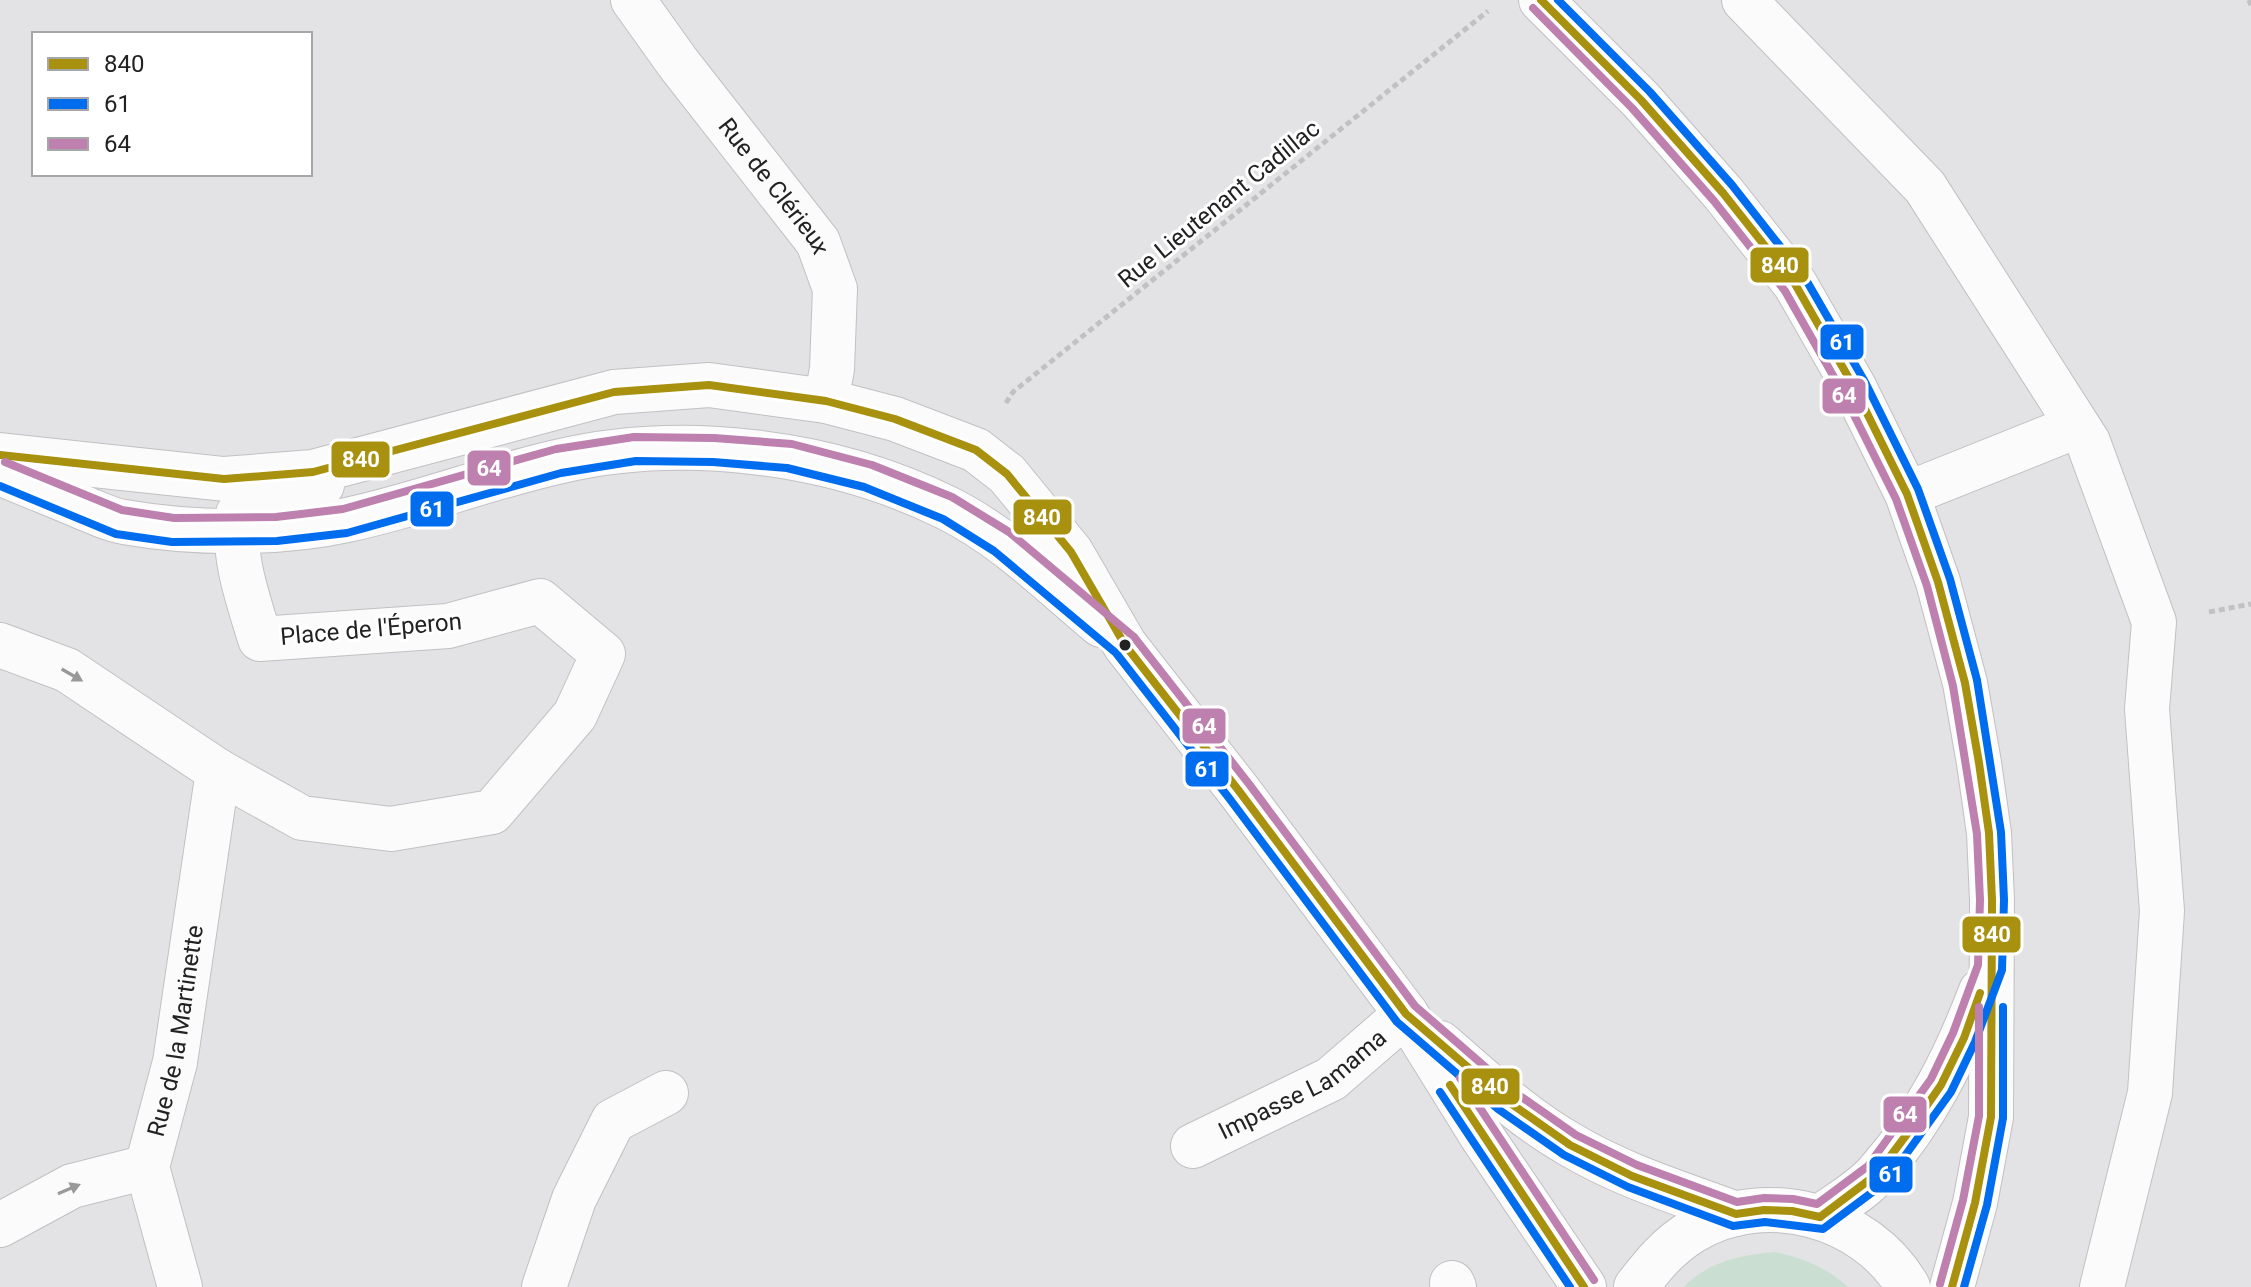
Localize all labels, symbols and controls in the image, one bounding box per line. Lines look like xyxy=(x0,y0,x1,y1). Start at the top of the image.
legend xyxy=(32,32,312,176)
text: 840 xyxy=(104,50,144,78)
text: 61 xyxy=(104,90,131,118)
street label: Rue de Clérieux xyxy=(713,113,835,258)
street label: Rue Lieutenant Cadillac xyxy=(1113,114,1325,294)
text: 64 xyxy=(104,130,131,158)
line badge: 840 xyxy=(1749,246,1810,284)
text: 840 xyxy=(1761,253,1799,278)
line badge: 61 xyxy=(1819,323,1865,361)
text: 61 xyxy=(1829,330,1855,355)
line badge: 64 xyxy=(1821,377,1867,415)
text: 64 xyxy=(1831,383,1857,408)
line badge: 840 xyxy=(330,440,391,479)
text: 840 xyxy=(342,447,380,472)
line badge: 64 xyxy=(466,449,512,487)
text: 64 xyxy=(476,456,502,481)
line badge: 61 xyxy=(409,490,455,528)
text: 61 xyxy=(419,497,445,522)
line badge: 840 xyxy=(1012,498,1073,536)
text: 840 xyxy=(1023,505,1061,530)
street label: Place de l'Éperon xyxy=(279,607,463,651)
unlabelled marker xyxy=(1117,637,1133,653)
one-way arrow xyxy=(61,668,83,682)
line badge: 64 xyxy=(1181,707,1227,745)
text: 64 xyxy=(1191,714,1217,739)
line badge: 61 xyxy=(1184,750,1230,788)
text: 61 xyxy=(1194,757,1220,782)
line badge: 840 xyxy=(1961,915,2022,954)
text: 840 xyxy=(1973,922,2011,947)
street label: Rue de la Martinette xyxy=(142,923,209,1140)
street label: Impasse Lamama xyxy=(1214,1024,1392,1145)
line badge: 840 xyxy=(1460,1067,1521,1106)
text: 840 xyxy=(1471,1074,1509,1099)
line badge: 64 xyxy=(1882,1095,1928,1134)
text: 64 xyxy=(1892,1102,1918,1127)
line badge: 61 xyxy=(1868,1155,1914,1194)
text: 61 xyxy=(1878,1162,1904,1187)
one-way arrow xyxy=(58,1183,81,1196)

